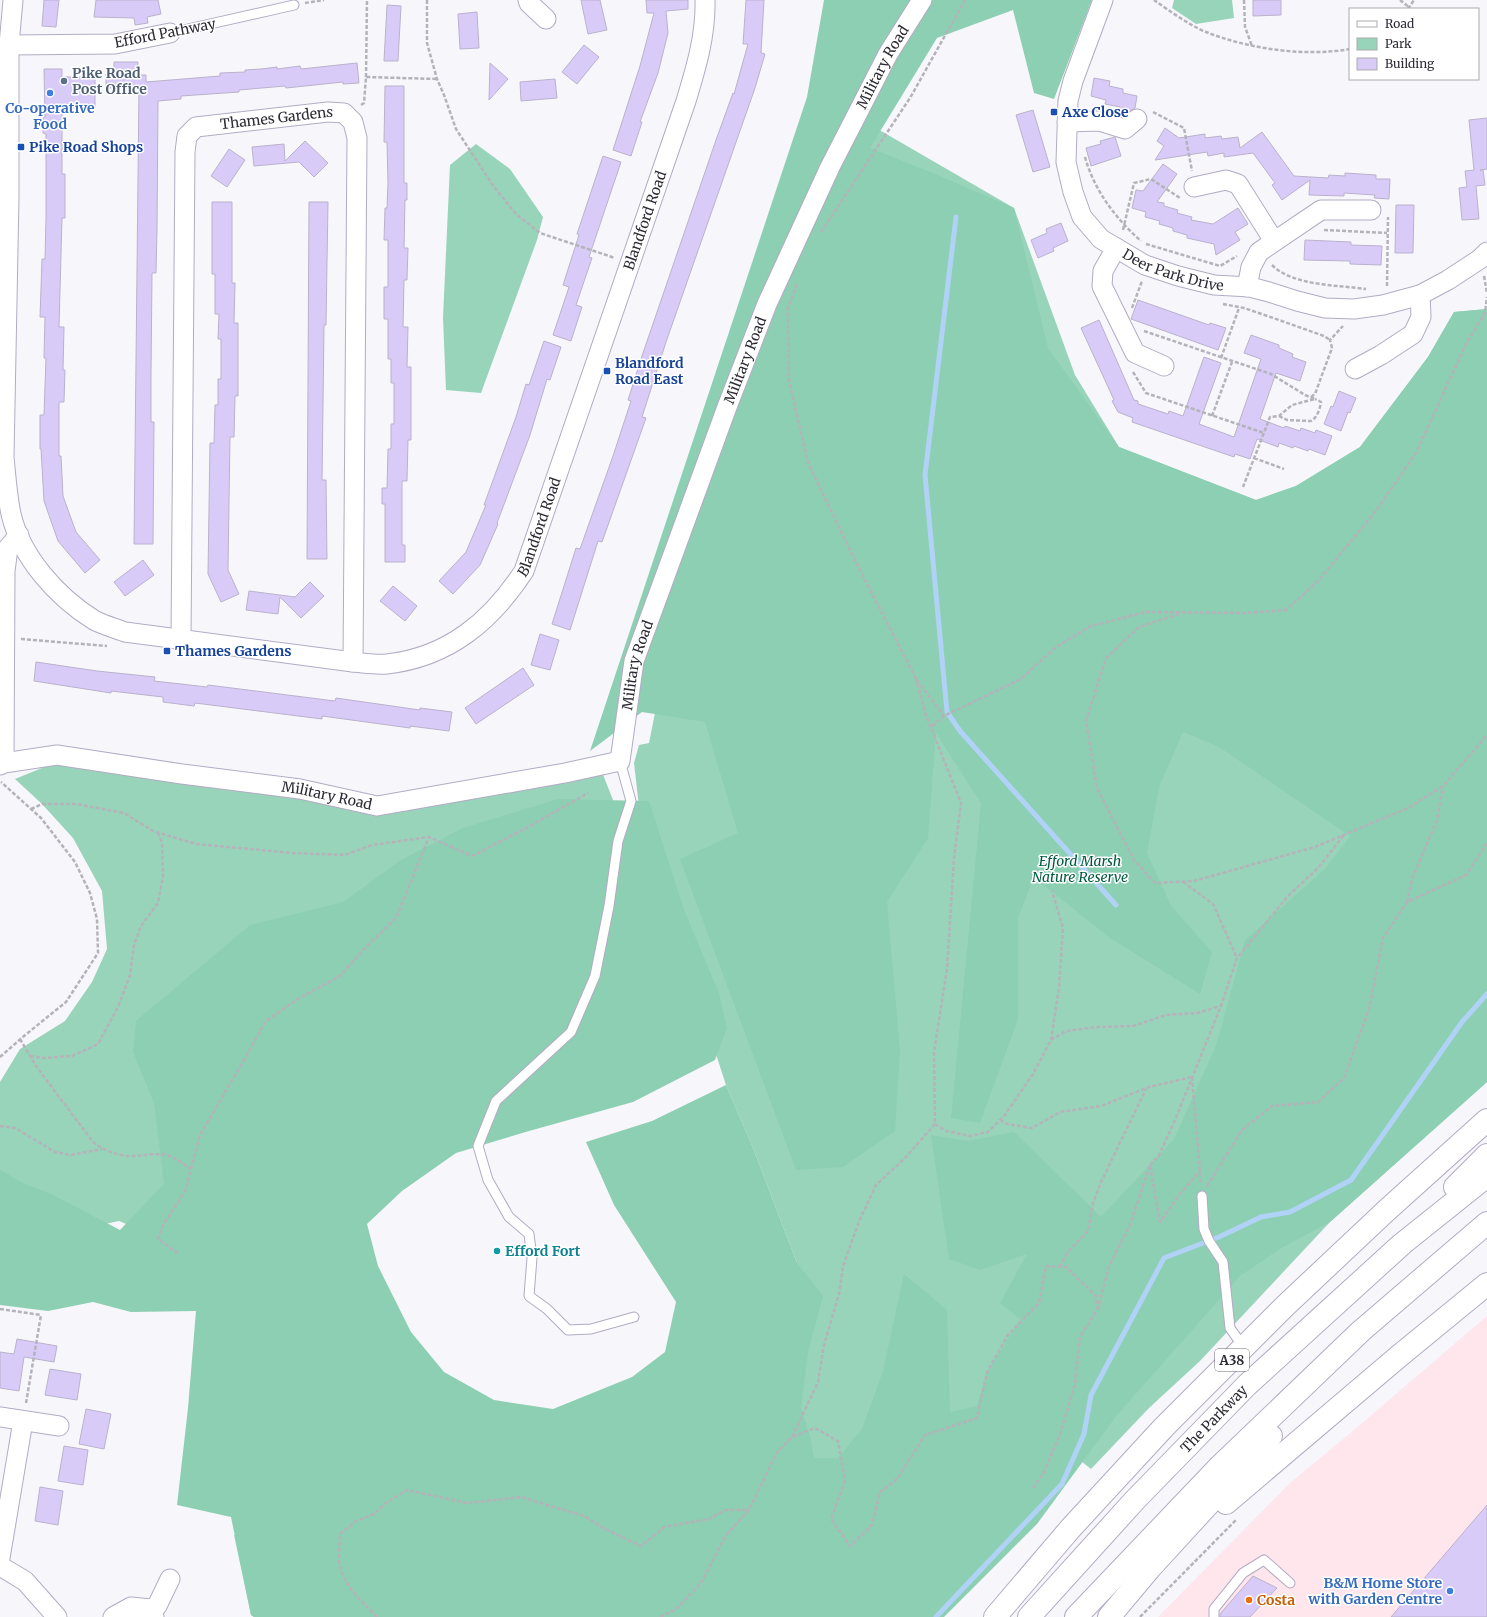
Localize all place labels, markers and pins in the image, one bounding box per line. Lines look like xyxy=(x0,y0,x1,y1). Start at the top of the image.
place label: Pike Road Post Office xyxy=(72,64,147,98)
marker: Pike Road Post Office xyxy=(59,76,69,86)
marker: Co-operative Food xyxy=(45,88,55,98)
place label: Co-operative Food xyxy=(5,99,95,133)
place label: Axe Close xyxy=(1061,103,1129,121)
marker: Axe Close xyxy=(1049,107,1059,117)
place label: Pike Road Shops xyxy=(29,138,143,156)
marker: Pike Road Shops xyxy=(16,142,26,152)
place label: Blandford Road East xyxy=(615,354,684,388)
marker: Blandford Road East xyxy=(602,366,612,376)
place label: Thames Gardens xyxy=(175,642,292,660)
marker: Thames Gardens xyxy=(162,646,172,656)
place label: Efford Fort xyxy=(505,1242,581,1260)
marker: Efford Fort xyxy=(492,1246,502,1256)
place label: B&M Home Store with Garden Centre xyxy=(1307,1574,1442,1608)
marker: B&M Home Store with Garden Centre xyxy=(1445,1586,1455,1596)
place label: Costa xyxy=(1257,1591,1295,1609)
marker: Costa xyxy=(1244,1595,1254,1605)

